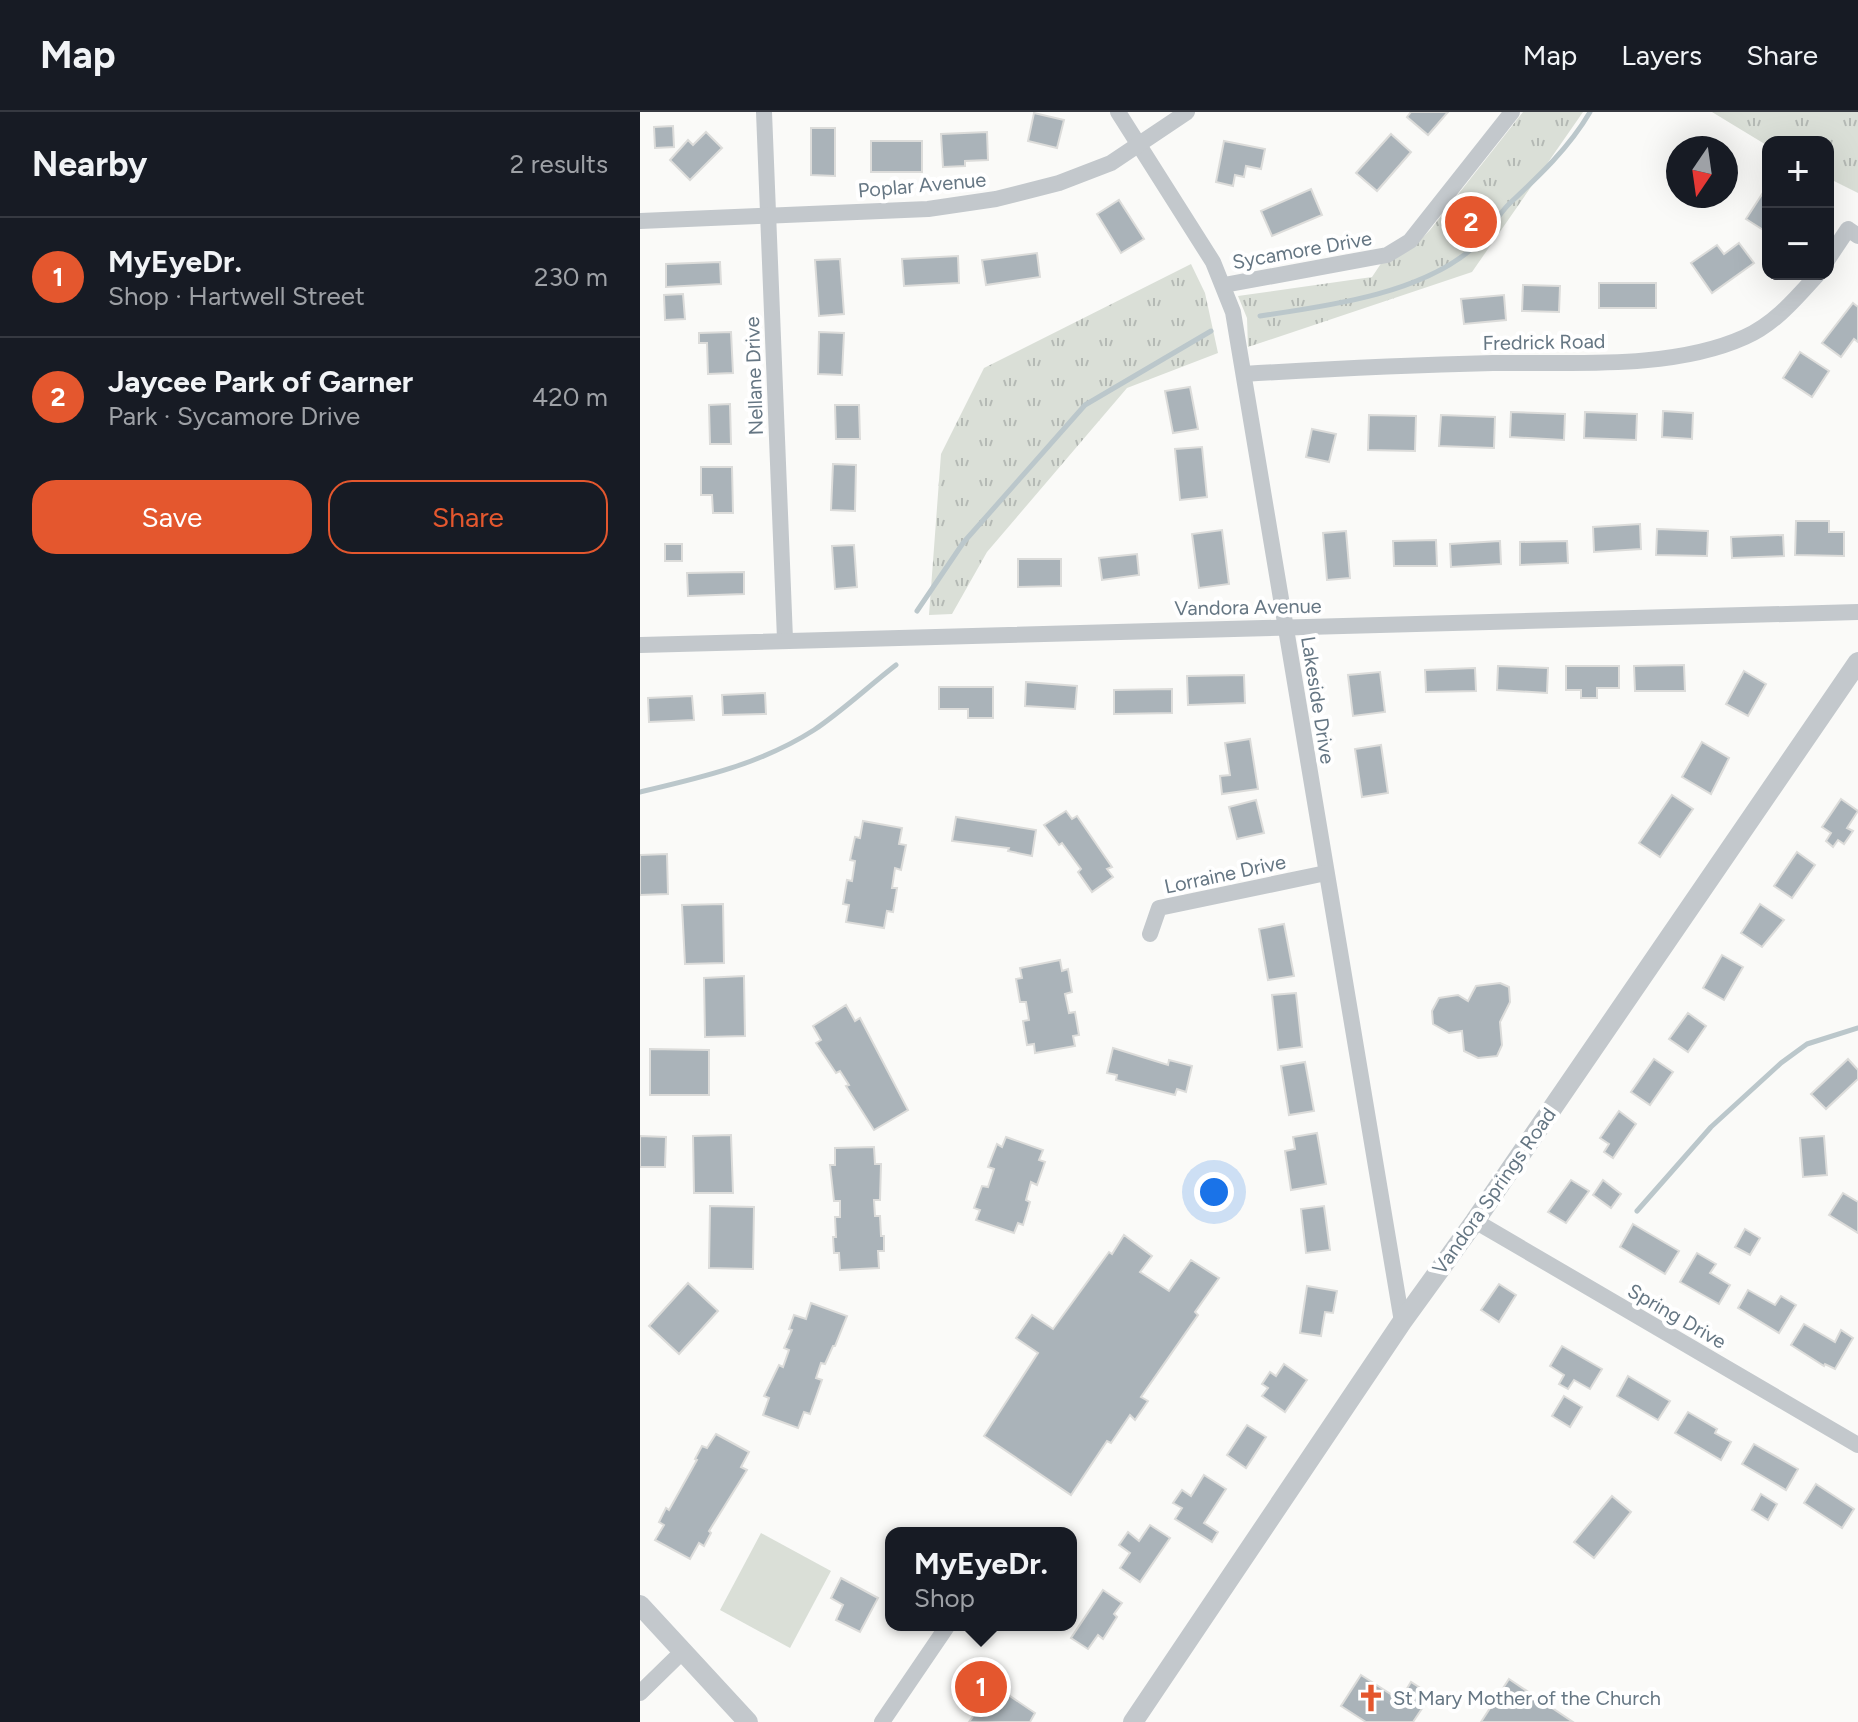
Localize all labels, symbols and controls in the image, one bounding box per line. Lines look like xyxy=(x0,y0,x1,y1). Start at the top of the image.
text: Map xyxy=(40,32,116,78)
text: Map xyxy=(1523,38,1577,72)
text: Layers xyxy=(1621,38,1702,72)
text: Share xyxy=(1746,38,1818,72)
north arrow xyxy=(1666,136,1738,208)
map controls xyxy=(1762,136,1834,280)
button: + xyxy=(1762,136,1834,208)
text: Nearby xyxy=(32,144,147,185)
text: 2 results xyxy=(510,148,608,180)
street label: Poplar Avenue xyxy=(857,167,987,203)
pin: 2 xyxy=(1445,192,1497,252)
button: − xyxy=(1762,208,1834,280)
street label: Sycamore Drive xyxy=(1230,226,1374,274)
text: MyEyeDr. xyxy=(108,243,242,280)
text: 1 xyxy=(53,261,63,293)
text: 230 m xyxy=(534,261,608,293)
text: Shop · Hartwell Street xyxy=(108,280,365,312)
street label: Nellane Drive xyxy=(740,316,768,436)
street label: Fredrick Road xyxy=(1482,329,1606,355)
text: Jaycee Park of Garner xyxy=(108,363,413,400)
text: 2 xyxy=(50,381,66,413)
text: 420 m xyxy=(532,381,608,413)
text: Park · Sycamore Drive xyxy=(108,400,360,432)
button: Save xyxy=(32,480,312,554)
button: Share xyxy=(328,480,608,554)
street label: Vandora Avenue xyxy=(1174,594,1322,620)
street label: Lakeside Drive xyxy=(1296,635,1340,766)
street label: Lorraine Drive xyxy=(1162,849,1288,899)
street label: Vandora Springs Road xyxy=(1427,1103,1561,1279)
your location xyxy=(1194,1172,1234,1212)
street label: Spring Drive xyxy=(1624,1278,1731,1354)
popup xyxy=(885,1527,1077,1631)
text: MyEyeDr. xyxy=(914,1545,1048,1582)
text: Shop xyxy=(914,1582,975,1614)
pin: 1 xyxy=(955,1657,1007,1717)
church icon: St Mary Mother of the Church xyxy=(1356,1683,1386,1713)
place label: St Mary Mother of the Church xyxy=(1393,1686,1661,1710)

